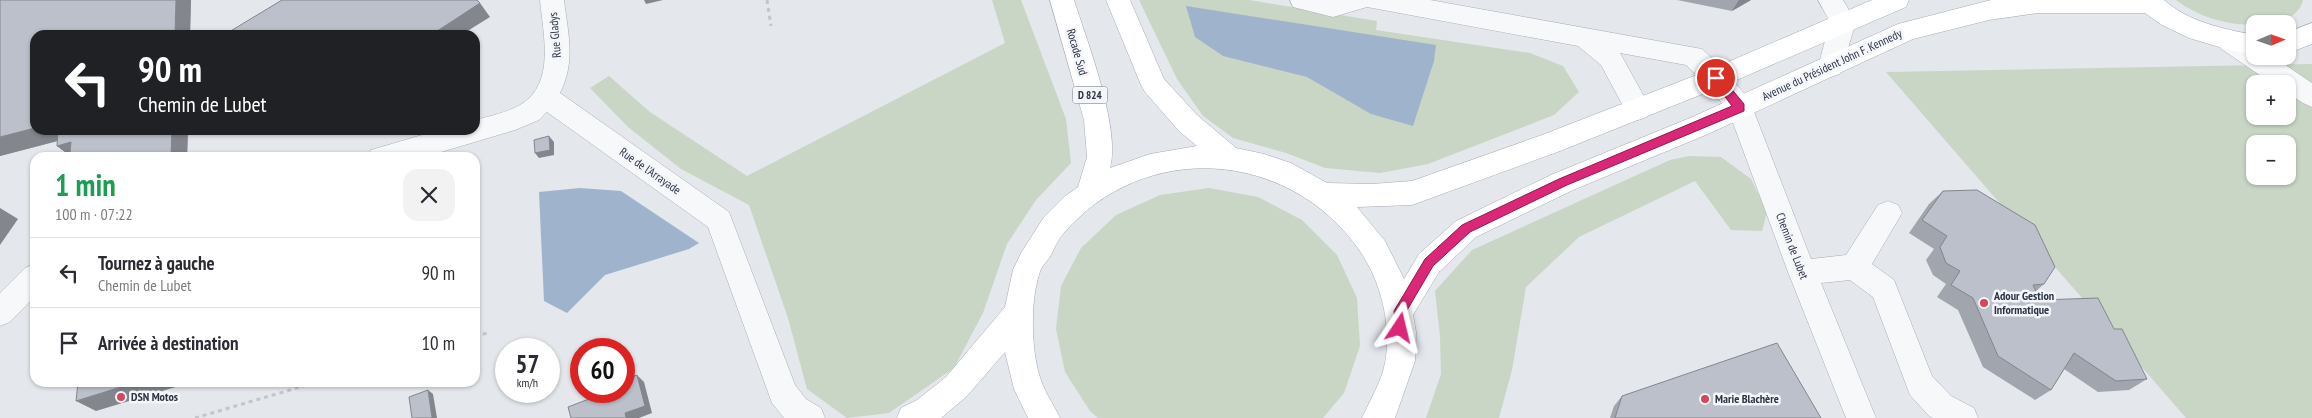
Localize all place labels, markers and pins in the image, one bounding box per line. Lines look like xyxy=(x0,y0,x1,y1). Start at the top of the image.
pin xyxy=(1695,57,1737,99)
place label: Adour Gestion Informatique xyxy=(1993,288,2054,317)
marker: Adour Gestion Informatique xyxy=(1978,297,1990,309)
place label: DSN Motos xyxy=(131,389,178,404)
marker: DSN Motos xyxy=(115,391,127,403)
place label: Marie Blachère xyxy=(1715,391,1779,406)
marker: Marie Blachère xyxy=(1699,393,1711,405)

